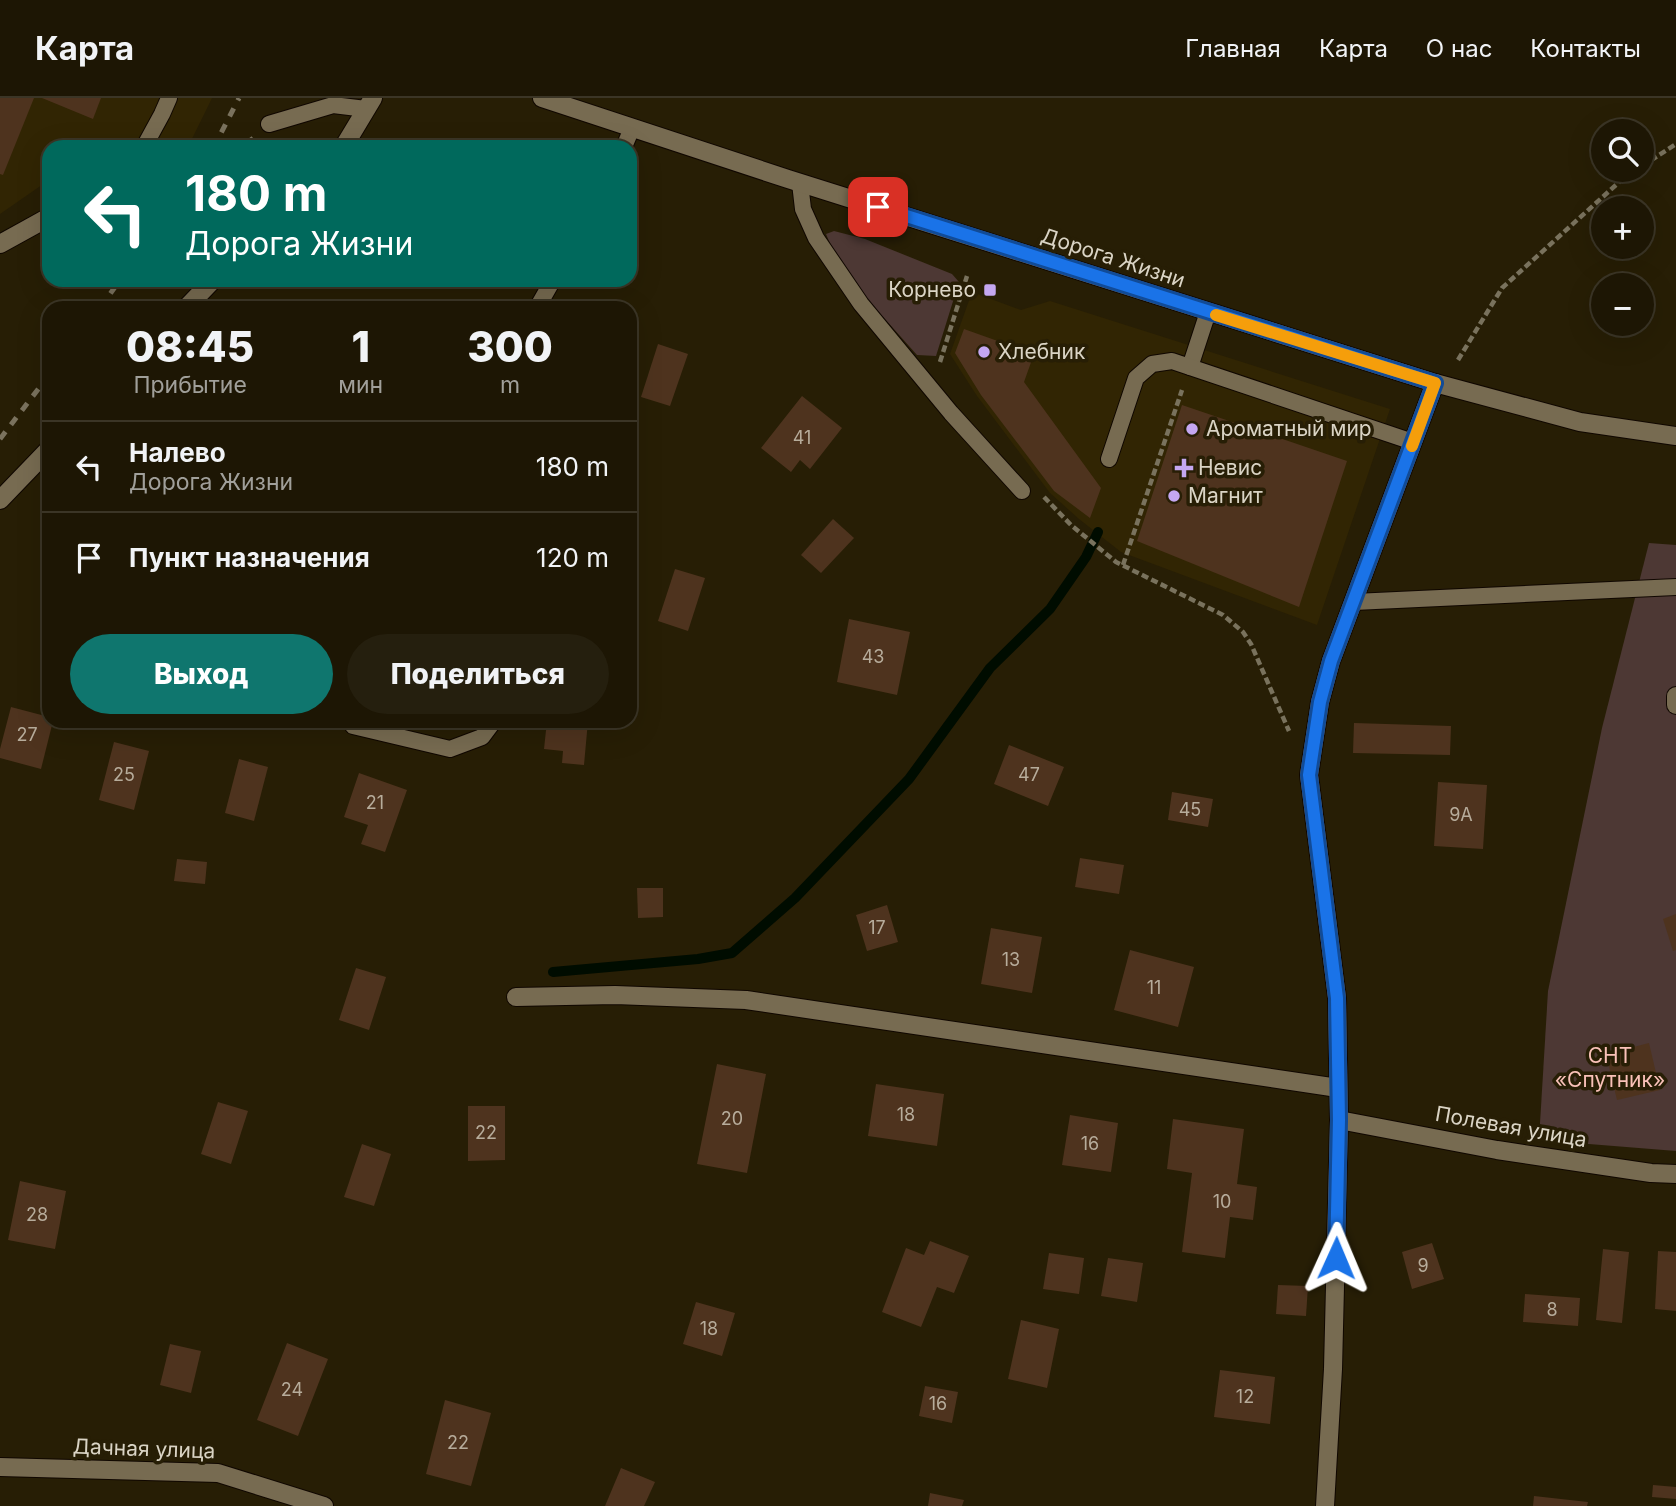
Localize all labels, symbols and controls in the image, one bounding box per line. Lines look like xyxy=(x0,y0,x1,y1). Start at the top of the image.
text: Карта xyxy=(35,28,134,68)
text: Главная xyxy=(1185,34,1281,63)
text: Карта xyxy=(1319,34,1388,63)
text: О нас xyxy=(1426,34,1492,63)
text: Контакты xyxy=(1530,34,1641,63)
map controls xyxy=(1591,119,1654,336)
button: search xyxy=(1591,119,1654,182)
text: 180 m xyxy=(185,164,327,223)
icon: left xyxy=(70,168,161,259)
pin xyxy=(848,177,908,237)
icon: arrive xyxy=(859,188,897,226)
button: + xyxy=(1591,196,1654,259)
street label: Дорога Жизни xyxy=(1038,222,1188,293)
text: Дорога Жизни xyxy=(185,224,413,263)
button: − xyxy=(1591,273,1654,336)
place label: Корнево xyxy=(888,277,976,302)
marker: Корнево xyxy=(982,282,998,298)
text: 08:45 xyxy=(126,321,254,372)
text: 1 xyxy=(351,321,370,372)
text: 300 xyxy=(467,321,553,372)
place label: Хлебник xyxy=(998,339,1086,364)
marker: Хлебник xyxy=(976,344,992,360)
text: Прибытие xyxy=(133,371,247,399)
text: мин xyxy=(338,371,383,399)
text: m xyxy=(500,371,520,399)
place label: Ароматный мир xyxy=(1206,416,1372,441)
marker: Ароматный мир xyxy=(1184,421,1200,437)
house number: 41 xyxy=(793,427,811,448)
text: Налево xyxy=(129,437,226,468)
icon: left xyxy=(70,448,108,486)
text: 180 m xyxy=(536,451,609,482)
place label: Невис xyxy=(1198,455,1262,480)
marker: Невис xyxy=(1176,460,1192,476)
text: Дорога Жизни xyxy=(129,468,293,496)
place label: Магнит xyxy=(1188,483,1263,508)
marker: Магнит xyxy=(1166,488,1182,504)
icon: arrive xyxy=(70,539,108,577)
text: Пункт назначения xyxy=(129,542,370,573)
text: 120 m xyxy=(536,542,609,573)
button: Выход xyxy=(70,634,333,714)
button: Поделиться xyxy=(347,634,609,714)
house number: 43 xyxy=(862,646,884,667)
house number: 27 xyxy=(16,724,38,745)
house number: 25 xyxy=(113,764,135,785)
house number: 47 xyxy=(1018,764,1040,785)
house number: 21 xyxy=(366,792,384,813)
house number: 45 xyxy=(1179,799,1201,820)
house number: 9А xyxy=(1449,804,1473,825)
house number: 17 xyxy=(868,917,886,938)
house number: 13 xyxy=(1002,949,1020,970)
house number: 11 xyxy=(1147,977,1161,998)
park label: СНТ «Спутник» xyxy=(1555,1043,1665,1092)
street label: Полевая улица xyxy=(1433,1101,1589,1152)
house number: 18 xyxy=(897,1104,915,1125)
house number: 20 xyxy=(721,1108,743,1129)
house number: 22 xyxy=(475,1122,497,1143)
house number: 16 xyxy=(1081,1133,1099,1154)
house number: 10 xyxy=(1213,1191,1231,1212)
house number: 28 xyxy=(26,1204,48,1225)
position arrow xyxy=(1299,1221,1373,1295)
house number: 9 xyxy=(1417,1255,1429,1276)
house number: 8 xyxy=(1546,1299,1558,1320)
house number: 18 xyxy=(700,1318,718,1339)
house number: 24 xyxy=(281,1379,303,1400)
house number: 12 xyxy=(1236,1386,1254,1407)
house number: 16 xyxy=(929,1393,947,1414)
house number: 22 xyxy=(447,1432,469,1453)
street label: Дачная улица xyxy=(72,1434,216,1463)

